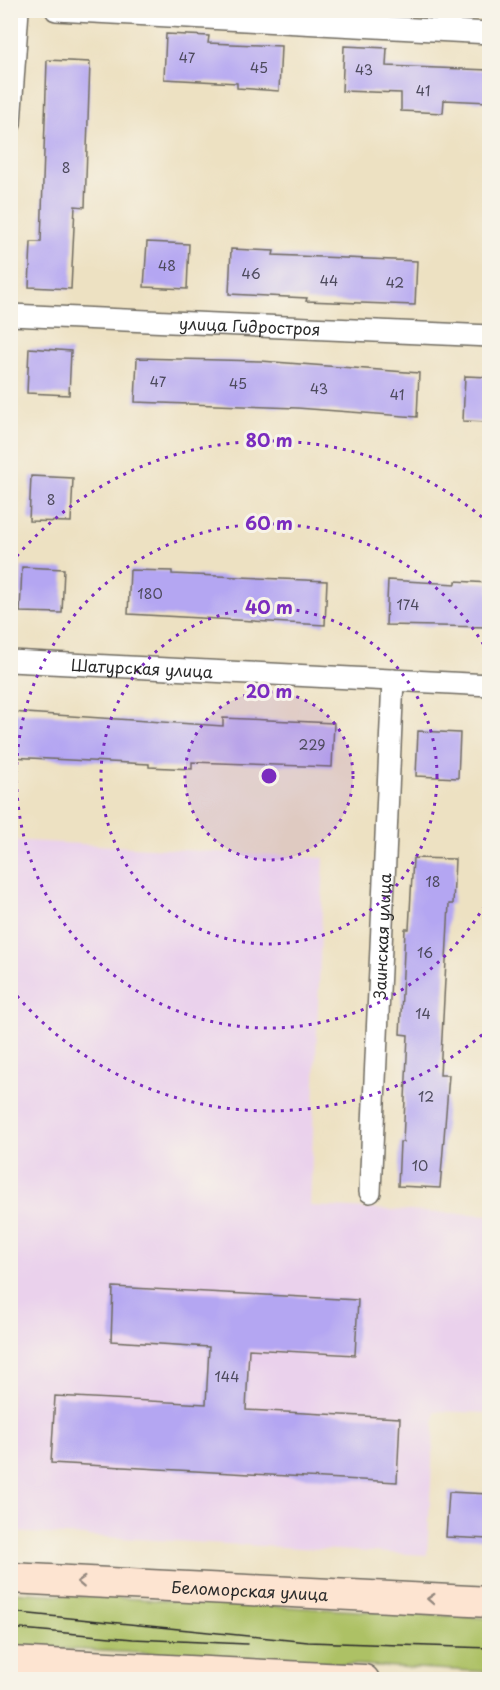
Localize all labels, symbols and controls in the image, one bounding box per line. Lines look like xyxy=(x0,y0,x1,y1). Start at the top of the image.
house number: 47 xyxy=(179,47,196,68)
house number: 45 xyxy=(250,57,268,78)
house number: 43 xyxy=(355,59,373,80)
house number: 41 xyxy=(416,80,430,101)
house number: 8 xyxy=(62,157,70,178)
house number: 48 xyxy=(158,255,176,276)
house number: 46 xyxy=(241,263,261,284)
house number: 44 xyxy=(320,270,338,291)
house number: 42 xyxy=(386,272,404,293)
street label: улица Гидростроя xyxy=(179,310,321,341)
house number: 47 xyxy=(150,371,167,392)
house number: 45 xyxy=(229,373,247,394)
house number: 43 xyxy=(310,378,328,399)
house number: 41 xyxy=(390,384,404,405)
text: 80 m xyxy=(245,426,293,453)
house number: 8 xyxy=(47,489,55,510)
text: 60 m xyxy=(245,509,293,536)
house number: 180 xyxy=(137,583,163,604)
text: 40 m xyxy=(245,593,293,620)
house number: 174 xyxy=(396,594,420,615)
street label: Шатурская улица xyxy=(70,652,213,683)
text: 20 m xyxy=(246,677,292,704)
house number: 229 xyxy=(299,734,325,755)
centre of rings xyxy=(259,766,279,786)
house number: 18 xyxy=(425,871,441,892)
street label: Заинская улица xyxy=(367,873,396,1000)
house number: 16 xyxy=(417,942,433,963)
house number: 14 xyxy=(415,1003,431,1024)
house number: 12 xyxy=(418,1086,434,1107)
house number: 10 xyxy=(412,1155,428,1176)
house number: 144 xyxy=(215,1366,239,1387)
street label: Беломорская улица xyxy=(171,1574,329,1606)
one-way arrow xyxy=(76,1575,85,1588)
one-way arrow xyxy=(427,1592,436,1605)

